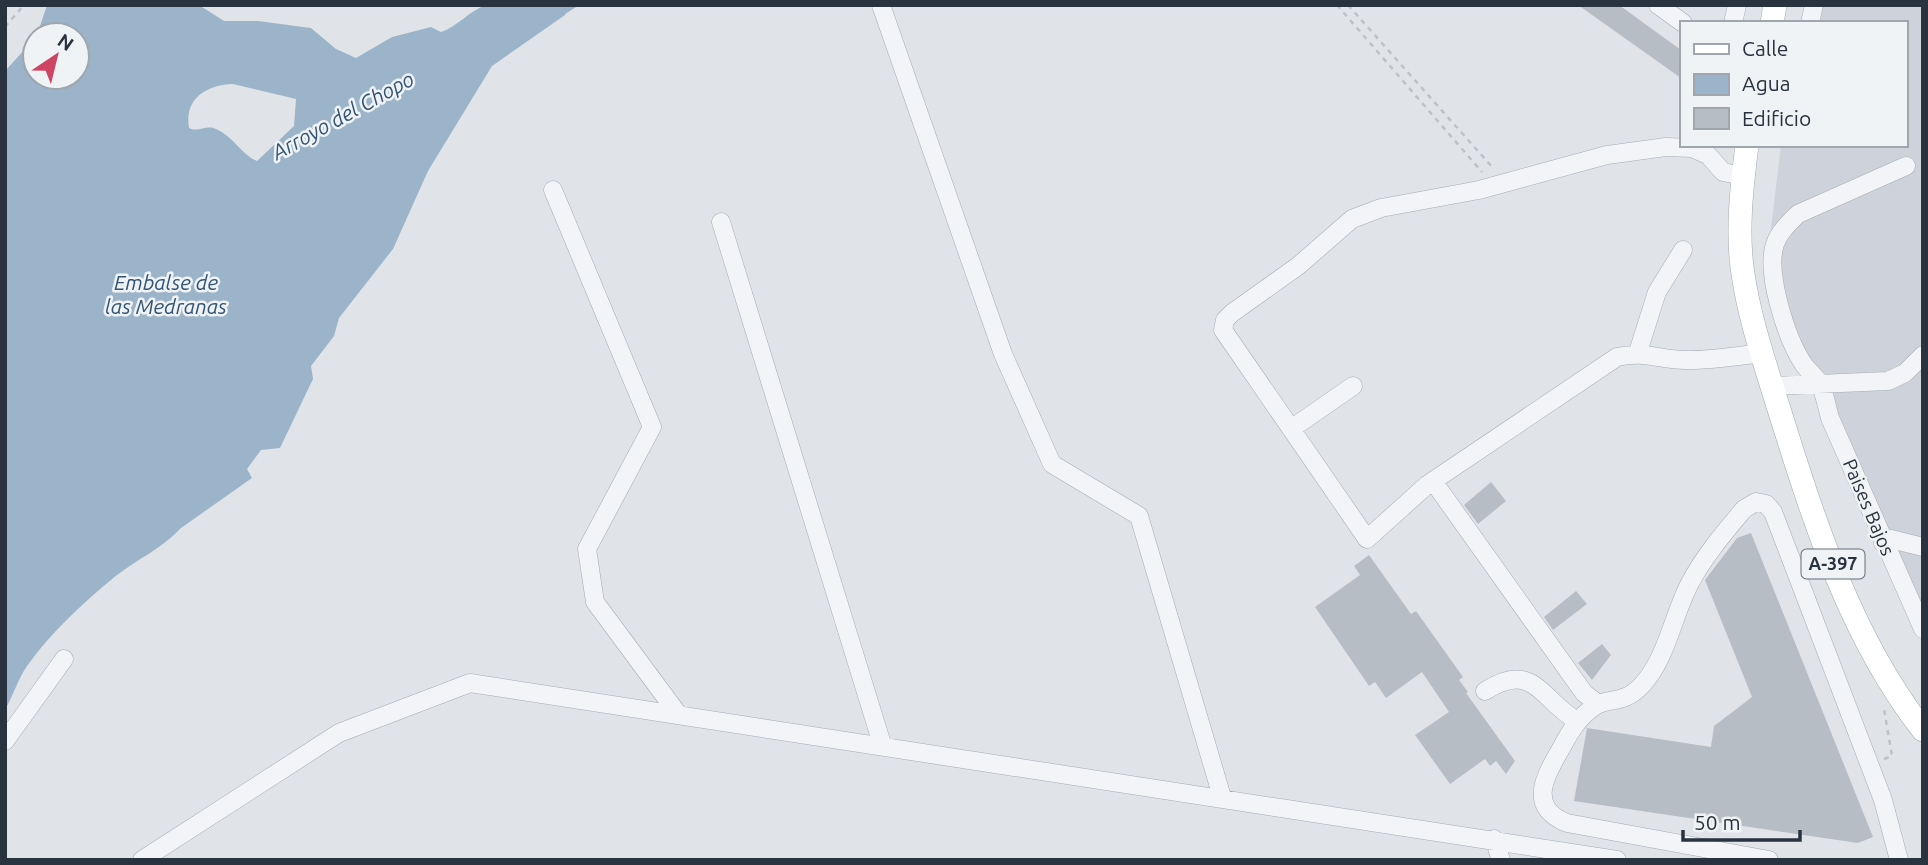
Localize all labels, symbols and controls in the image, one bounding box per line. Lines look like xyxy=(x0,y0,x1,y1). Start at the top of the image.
north arrow xyxy=(21,21,91,91)
legend xyxy=(1680,21,1907,147)
text: N xyxy=(54,29,78,55)
text: Calle xyxy=(1742,36,1788,60)
water label: Arroyo del Chopo xyxy=(266,66,418,165)
text: Agua xyxy=(1742,71,1791,95)
text: Edificio xyxy=(1742,106,1811,130)
water label: Embalse de las Medranas xyxy=(105,270,227,318)
street label: Paises Bajos xyxy=(1839,455,1899,559)
road number: A-397 xyxy=(1801,550,1864,578)
scale bar xyxy=(1683,798,1800,842)
text: 50 m xyxy=(1694,810,1741,834)

